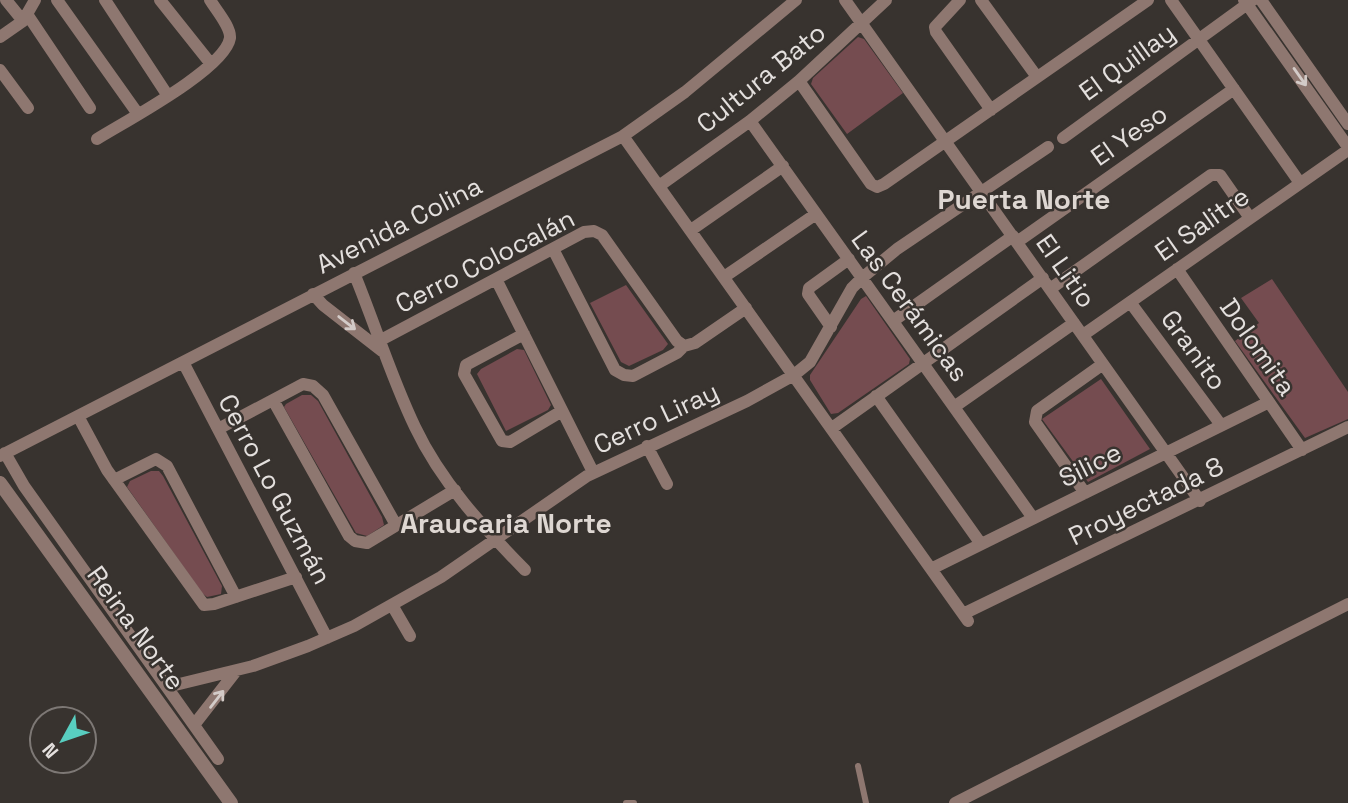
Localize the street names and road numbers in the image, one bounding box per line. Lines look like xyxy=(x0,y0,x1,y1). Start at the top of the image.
street label: Cultura Bato xyxy=(689,15,833,141)
street label: El Quillay xyxy=(1072,16,1182,108)
street label: El Yeso xyxy=(1084,96,1174,174)
street label: Avenida Colina xyxy=(310,169,488,281)
street label: El Salitre xyxy=(1148,179,1256,269)
street label: Cerro Colocalán xyxy=(390,201,580,321)
street label: Las Cerámicas xyxy=(844,224,976,388)
street label: El Litio xyxy=(1028,227,1104,315)
street label: Dolomita xyxy=(1212,292,1304,402)
street label: Granito xyxy=(1153,303,1235,397)
street label: Cerro Liray xyxy=(588,374,724,462)
street label: Cerro Lo Guzmán xyxy=(211,388,339,590)
street label: Silice xyxy=(1053,435,1127,495)
street label: Proyectada 8 xyxy=(1063,449,1229,553)
street label: Reina Norte xyxy=(79,559,193,697)

